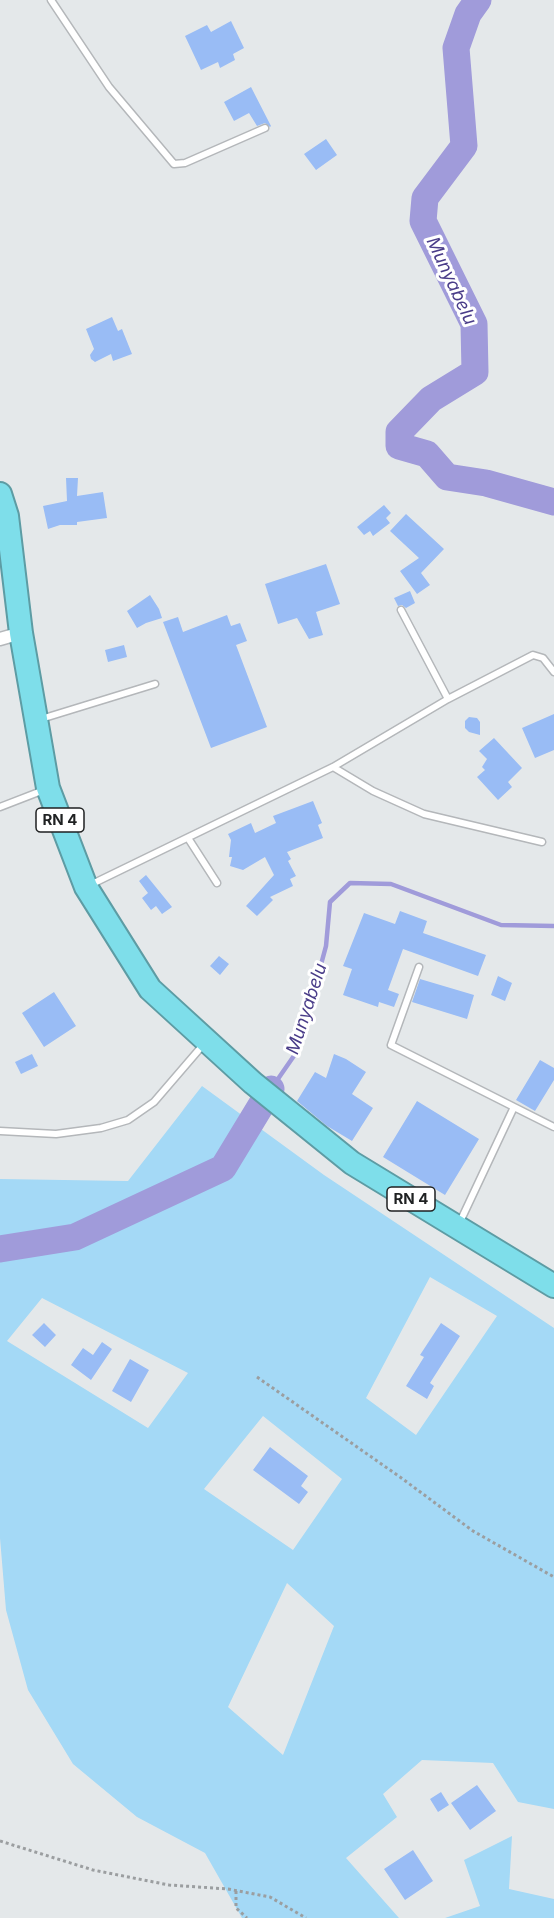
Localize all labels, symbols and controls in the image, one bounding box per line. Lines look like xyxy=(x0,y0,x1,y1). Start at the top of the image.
water label: Munyabelu xyxy=(421,234,481,328)
road number: RN 4 xyxy=(36,808,84,832)
water label: Munyabelu xyxy=(282,961,332,1057)
road number: RN 4 xyxy=(387,1187,435,1211)

